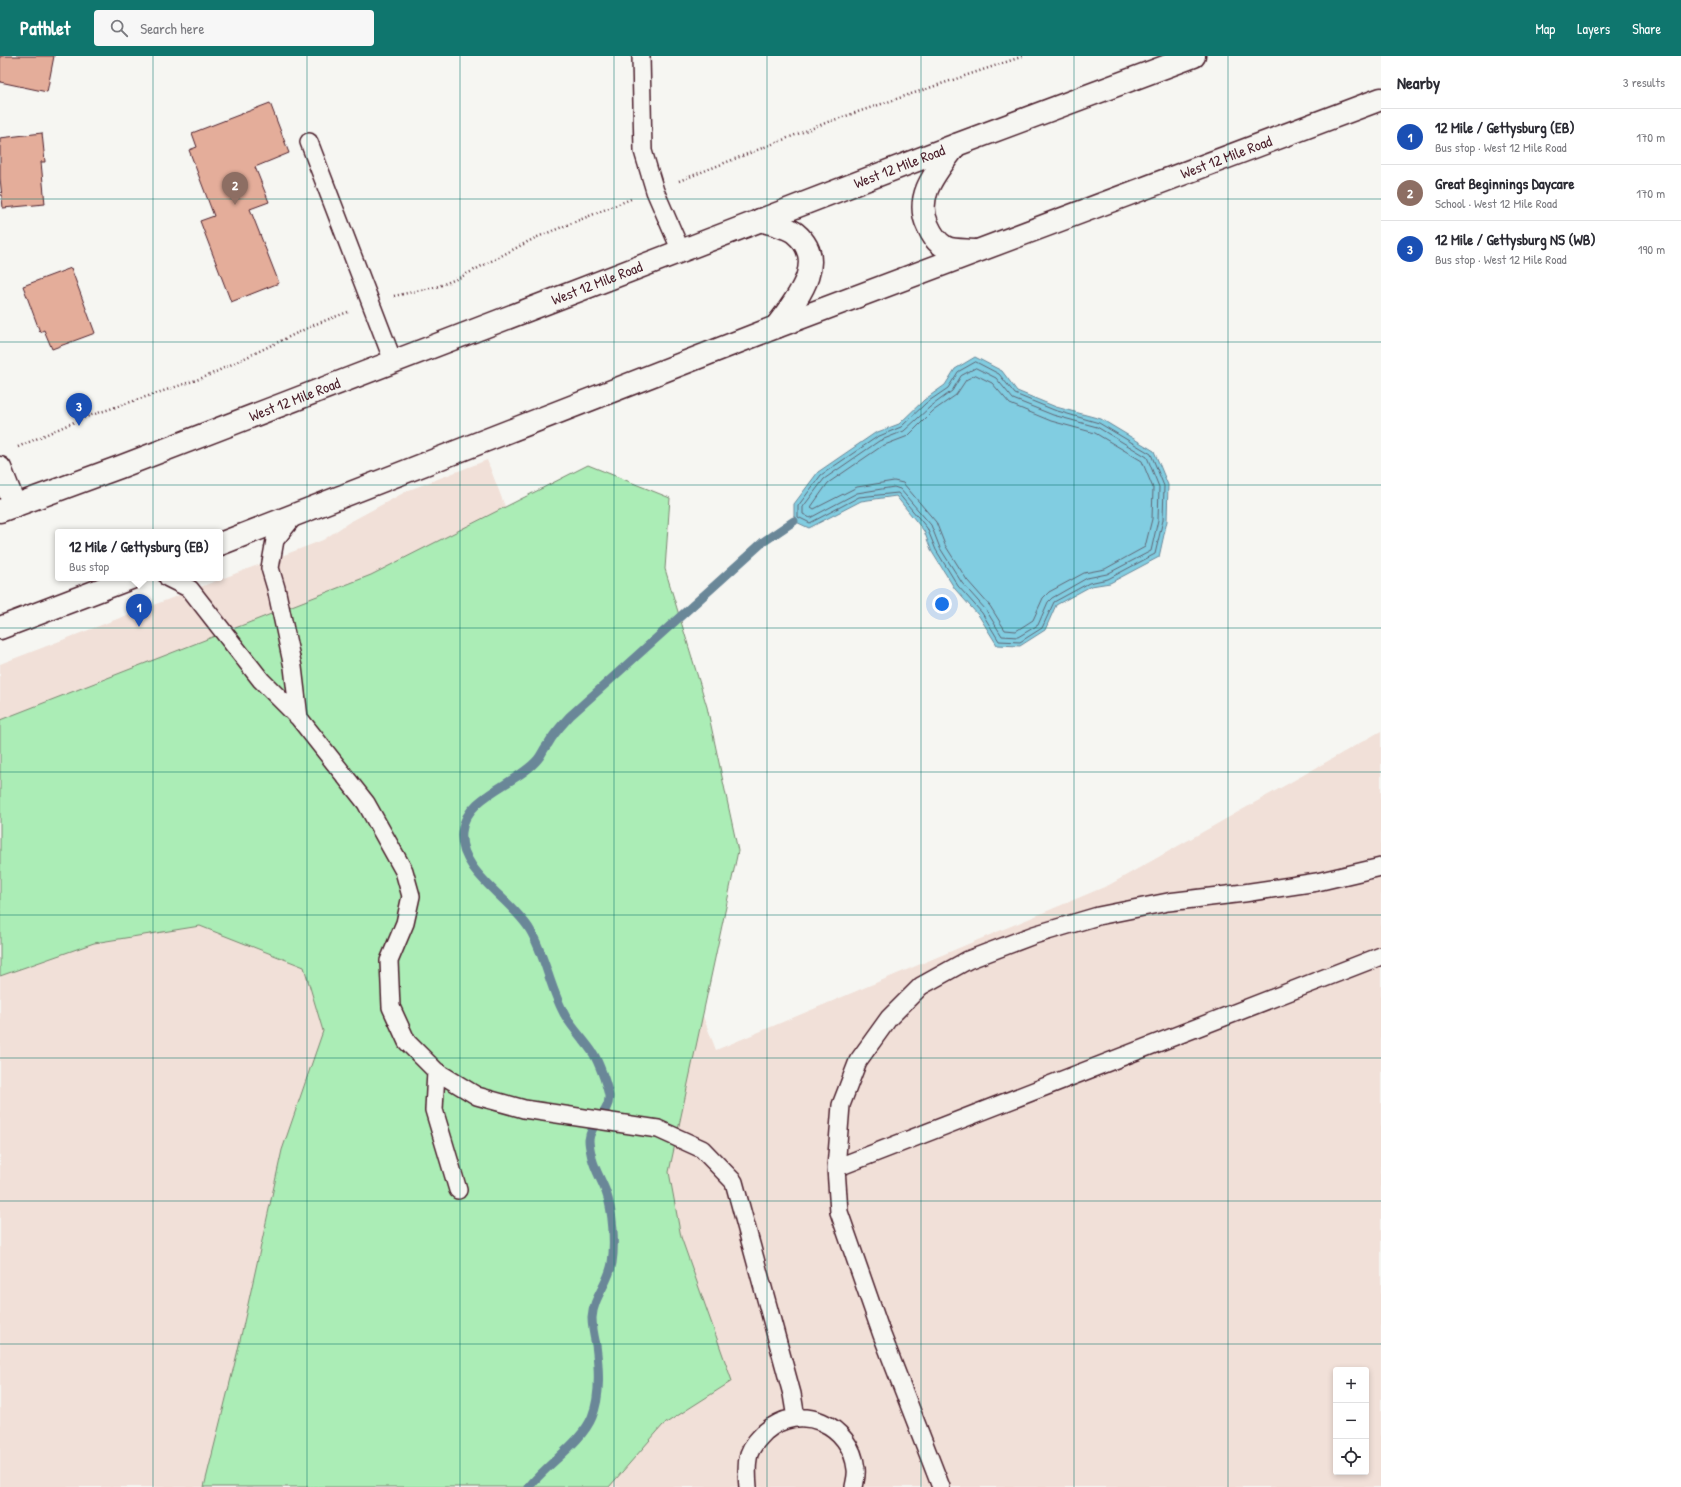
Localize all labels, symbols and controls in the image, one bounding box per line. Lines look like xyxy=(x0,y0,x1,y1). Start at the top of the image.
search box xyxy=(94,10,374,46)
text: Pathlet xyxy=(20,15,70,41)
icon: search xyxy=(108,17,130,39)
text: Search here xyxy=(140,18,204,39)
text: Map xyxy=(1535,19,1555,38)
text: Layers xyxy=(1577,19,1610,38)
text: Share xyxy=(1632,19,1661,38)
text: Nearby xyxy=(1397,71,1440,94)
text: 3 results xyxy=(1623,73,1665,91)
text: 12 Mile / Gettysburg (EB) xyxy=(1435,117,1575,138)
text: 1 xyxy=(1408,128,1412,146)
text: 170 m xyxy=(1636,128,1665,146)
street label: West 12 Mile Road xyxy=(1177,130,1275,184)
text: Bus stop · West 12 Mile Road xyxy=(1435,138,1567,156)
street label: West 12 Mile Road xyxy=(851,139,948,193)
pin: 2 xyxy=(222,172,248,205)
text: Great Beginnings Daycare xyxy=(1435,173,1574,194)
text: 2 xyxy=(1407,184,1413,202)
text: 170 m xyxy=(1636,184,1665,202)
text: School · West 12 Mile Road xyxy=(1435,194,1557,212)
text: 12 Mile / Gettysburg NS (WB) xyxy=(1435,229,1596,250)
text: 3 xyxy=(1407,240,1413,258)
text: 190 m xyxy=(1638,240,1665,258)
text: Bus stop · West 12 Mile Road xyxy=(1435,250,1567,268)
street label: West 12 Mile Road xyxy=(548,256,646,310)
street label: West 12 Mile Road xyxy=(246,372,343,426)
pin: 3 xyxy=(66,393,92,426)
popup xyxy=(55,529,223,581)
text: 12 Mile / Gettysburg (EB) xyxy=(69,536,209,557)
text: Bus stop xyxy=(69,557,109,575)
pin: 1 xyxy=(126,594,152,627)
your location xyxy=(932,594,952,614)
map controls xyxy=(1333,1367,1369,1475)
button: + xyxy=(1333,1367,1369,1403)
button: − xyxy=(1333,1403,1369,1439)
button: locate xyxy=(1333,1439,1369,1475)

